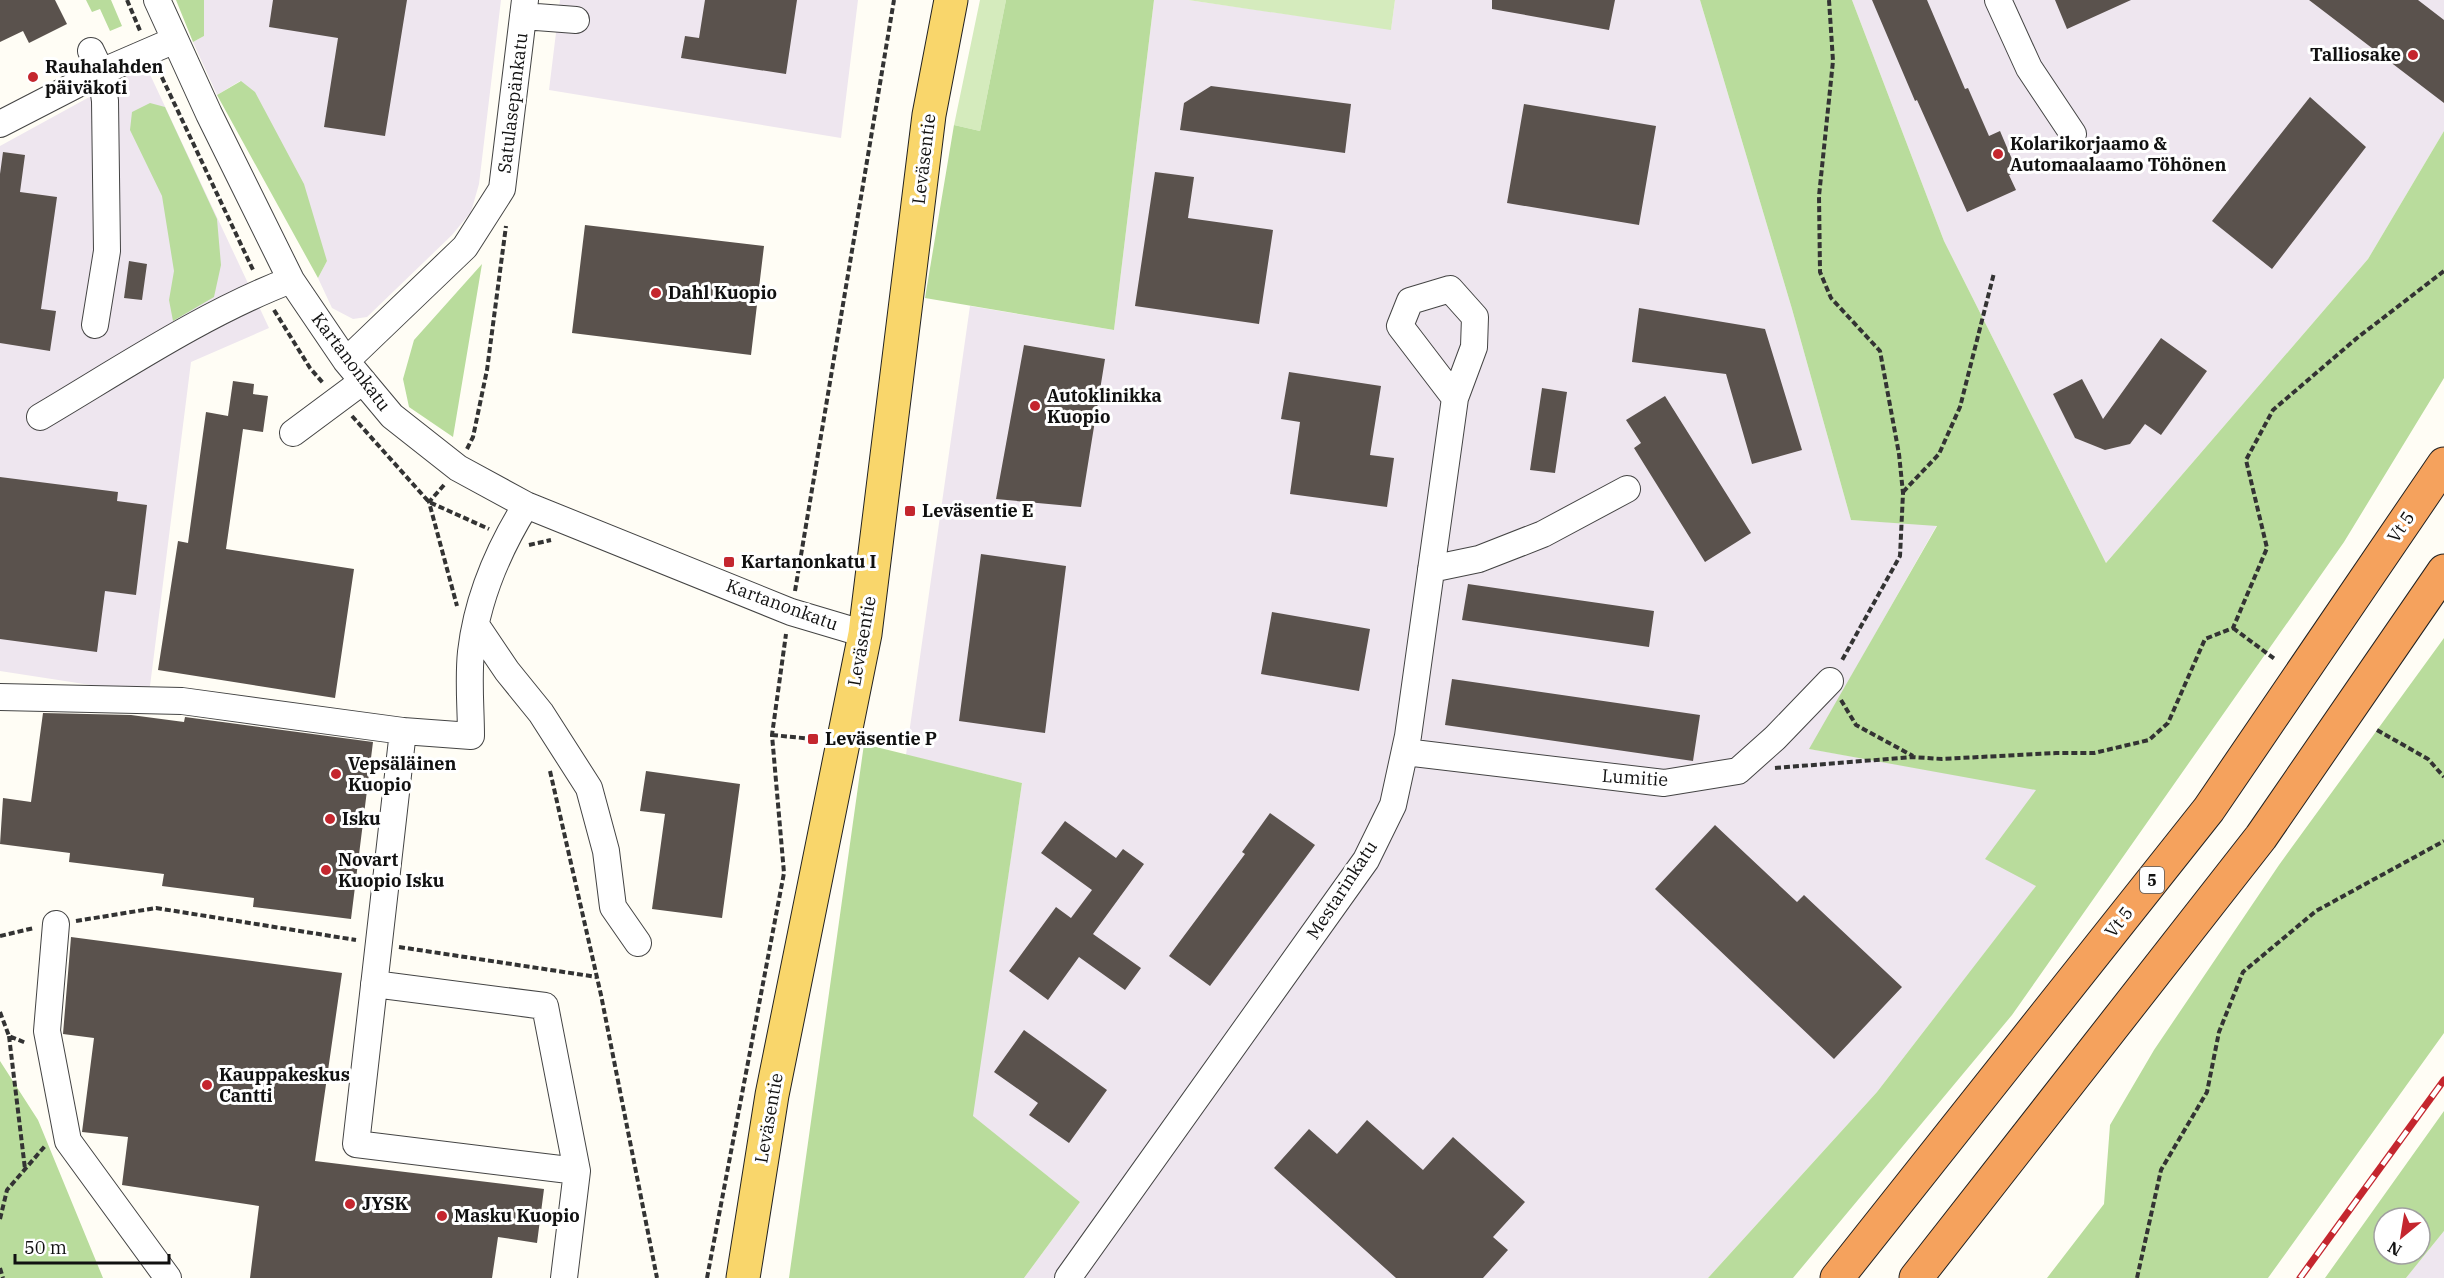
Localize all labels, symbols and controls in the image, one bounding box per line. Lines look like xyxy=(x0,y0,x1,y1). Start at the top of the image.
street label: Satulasepänkatu xyxy=(492,31,533,175)
place label: Talliosake xyxy=(2310,43,2401,66)
marker: Talliosake xyxy=(2406,48,2420,62)
place label: Rauhalahden päiväkoti xyxy=(45,55,164,99)
marker: Rauhalahden päiväkoti xyxy=(26,70,40,84)
street label: Leväsentie xyxy=(907,112,940,206)
place label: Kolarikorjaamo & Automaalaamo Töhönen xyxy=(2010,132,2226,176)
marker: Kolarikorjaamo & Automaalaamo Töhönen xyxy=(1991,147,2005,161)
place label: Dahl Kuopio xyxy=(668,281,777,304)
marker: Dahl Kuopio xyxy=(649,286,663,300)
street label: Kartanonkatu xyxy=(307,308,396,416)
place label: Autoklinikka Kuopio xyxy=(1047,384,1162,428)
marker: Autoklinikka Kuopio xyxy=(1028,399,1042,413)
place label: Leväsentie E xyxy=(922,499,1034,522)
marker: Leväsentie E xyxy=(903,504,917,518)
street label: Vt 5 xyxy=(2382,507,2419,547)
place label: Kartanonkatu I xyxy=(741,550,876,573)
marker: Kartanonkatu I xyxy=(722,555,736,569)
street label: Kartanonkatu xyxy=(723,574,841,635)
street label: Leväsentie xyxy=(842,594,881,688)
place label: Leväsentie P xyxy=(825,727,937,750)
marker: Leväsentie P xyxy=(806,732,820,746)
place label: Vepsäläinen Kuopio xyxy=(348,752,457,796)
street label: Lumitie xyxy=(1601,764,1669,791)
marker: Vepsäläinen Kuopio xyxy=(329,767,343,781)
place label: Isku xyxy=(342,807,381,830)
marker: Isku xyxy=(323,812,337,826)
street label: Mestarinkatu xyxy=(1301,836,1382,943)
place label: Novart Kuopio Isku xyxy=(338,848,445,892)
marker: Novart Kuopio Isku xyxy=(319,863,333,877)
road number: 5 xyxy=(2140,867,2164,893)
street label: Vt 5 xyxy=(2099,902,2138,942)
place label: Kauppakeskus Cantti xyxy=(219,1063,350,1107)
street label: Leväsentie xyxy=(749,1071,788,1165)
marker: Kauppakeskus Cantti xyxy=(200,1078,214,1092)
place label: JYSK xyxy=(362,1192,409,1215)
marker: JYSK xyxy=(343,1197,357,1211)
place label: Masku Kuopio xyxy=(454,1204,580,1227)
north arrow xyxy=(2372,1206,2432,1266)
marker: Masku Kuopio xyxy=(435,1209,449,1223)
scale bar xyxy=(15,1227,170,1265)
text: 50 m xyxy=(24,1236,67,1259)
text: N xyxy=(2384,1237,2405,1261)

